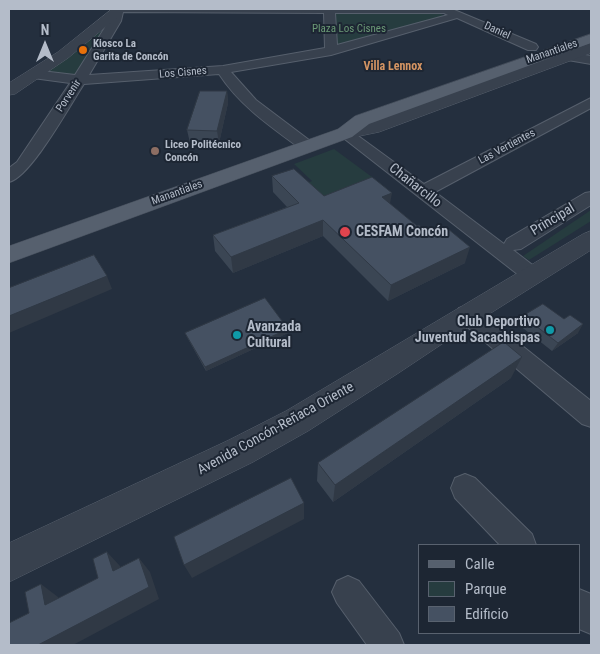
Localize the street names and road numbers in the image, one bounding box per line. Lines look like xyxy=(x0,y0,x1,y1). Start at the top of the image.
street label: Daniel xyxy=(482,19,512,43)
street label: Manantiales xyxy=(525,37,579,67)
street label: Los Cisnes xyxy=(159,64,207,82)
street label: Porvenir xyxy=(54,77,84,115)
street label: Las Vertientes xyxy=(476,127,538,167)
street label: Chañarcillo xyxy=(385,160,445,212)
street label: Manantiales xyxy=(150,178,204,208)
street label: Principal xyxy=(528,200,578,240)
street label: Avenida Concón-Reñaca Oriente xyxy=(195,379,357,479)

